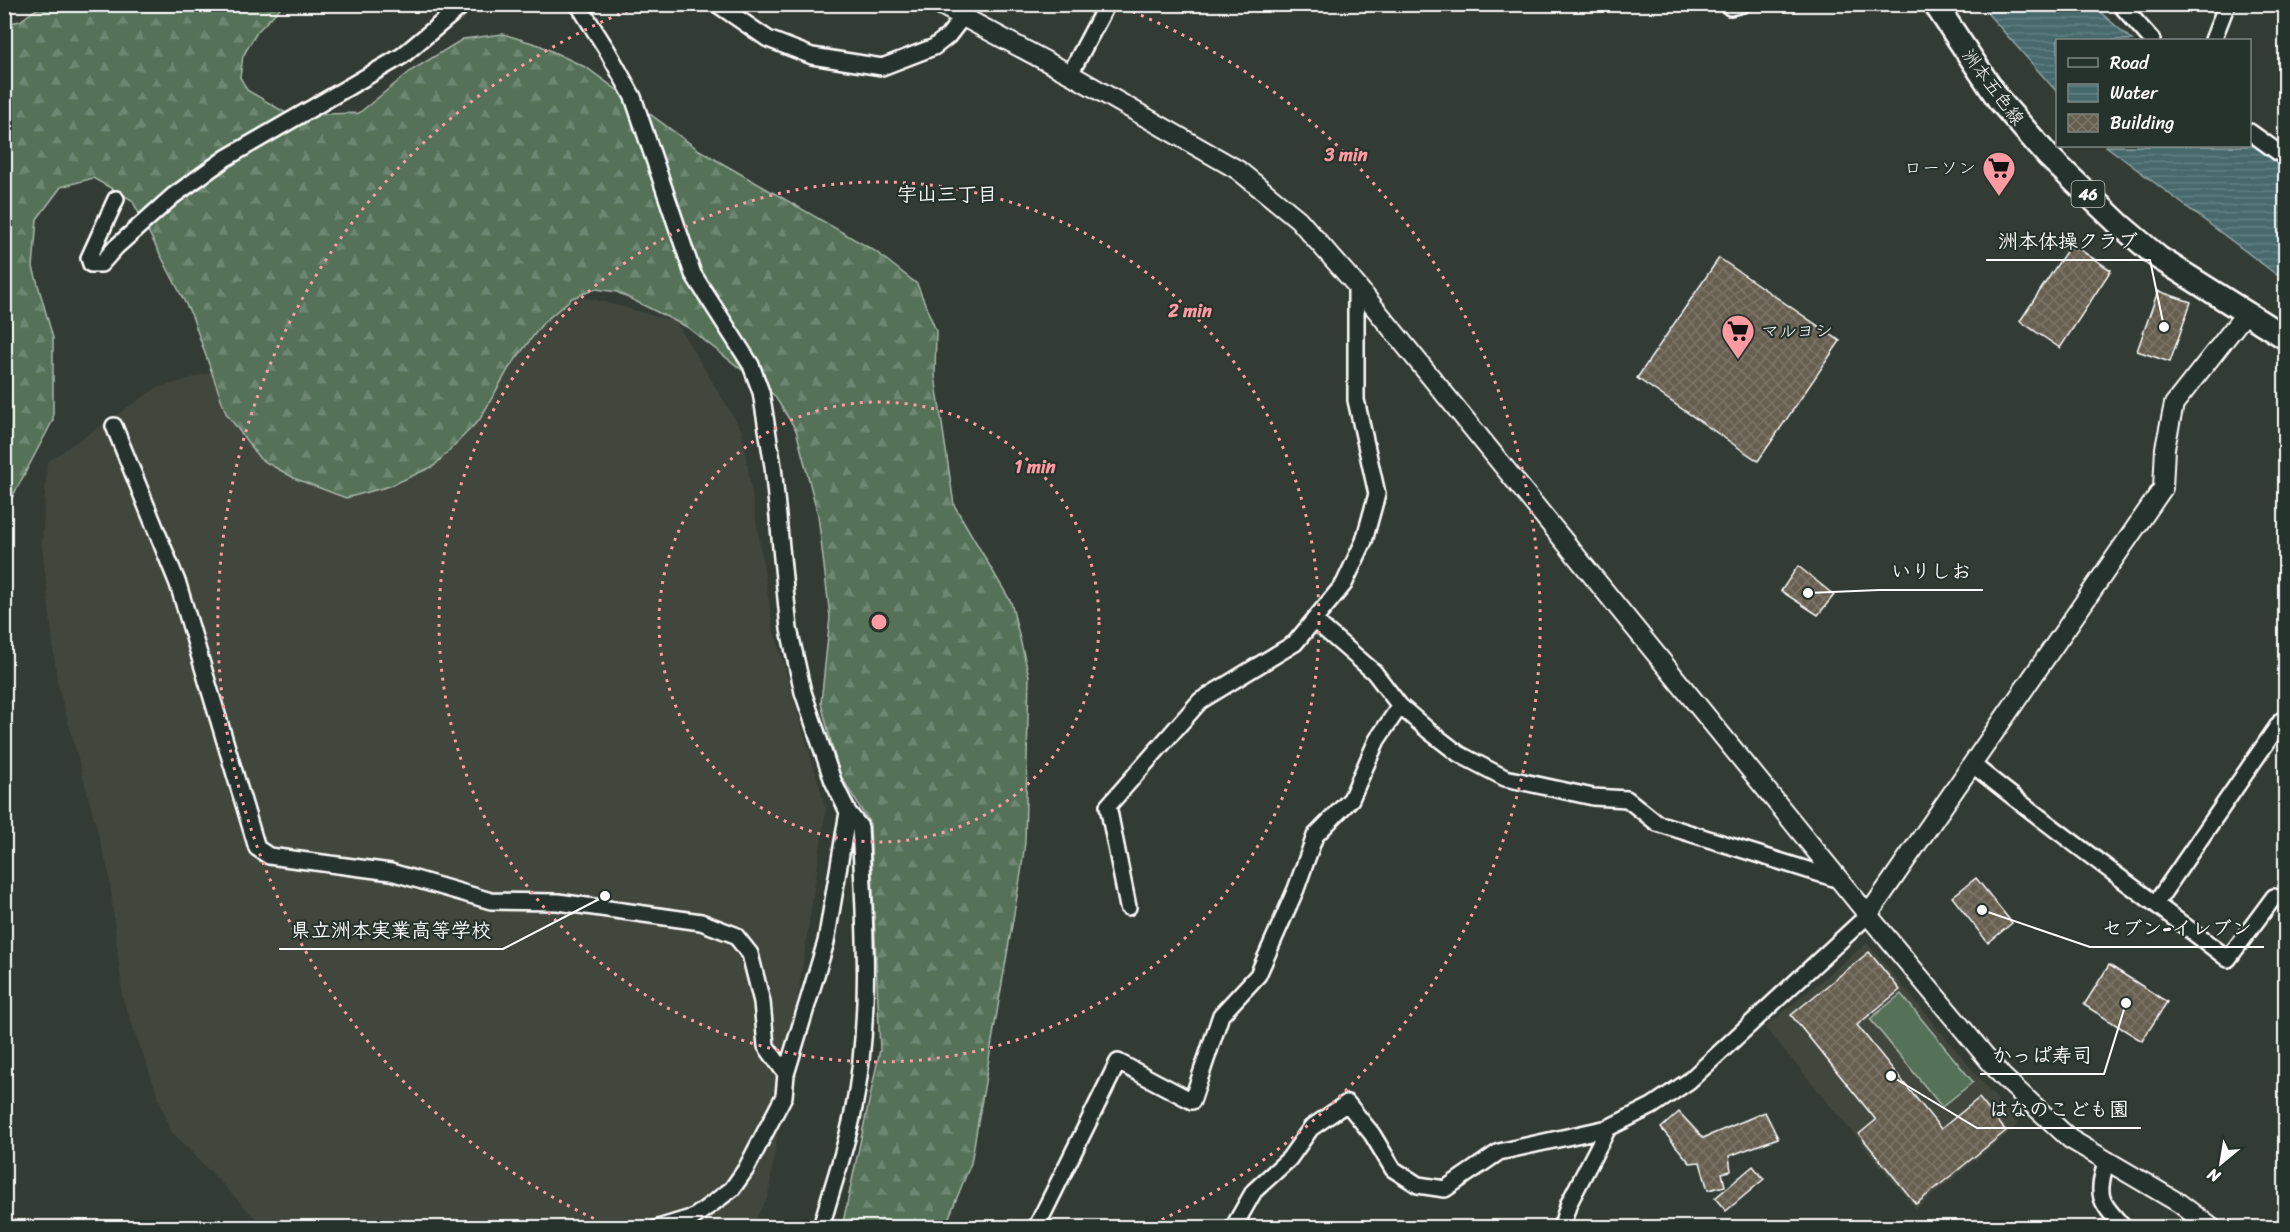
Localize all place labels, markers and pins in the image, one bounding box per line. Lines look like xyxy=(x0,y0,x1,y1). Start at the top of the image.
supermarket icon: ローソン xyxy=(1981,150,2017,197)
place label: ローソン xyxy=(1904,152,1976,184)
callout: 洲本体操クラブ xyxy=(1986,222,2150,260)
supermarket icon: マルヨシ xyxy=(1720,313,1756,360)
place label: マルヨシ xyxy=(1761,315,1833,347)
callout: いりしお xyxy=(1879,552,1983,590)
centre of rings xyxy=(869,612,889,632)
callout: セブン-イレブン xyxy=(2090,909,2264,947)
callout: 県立洲本実業高等学校 xyxy=(279,911,503,949)
callout: かっぱ寿司 xyxy=(1980,1036,2104,1074)
callout: はなのこども園 xyxy=(1977,1090,2141,1128)

